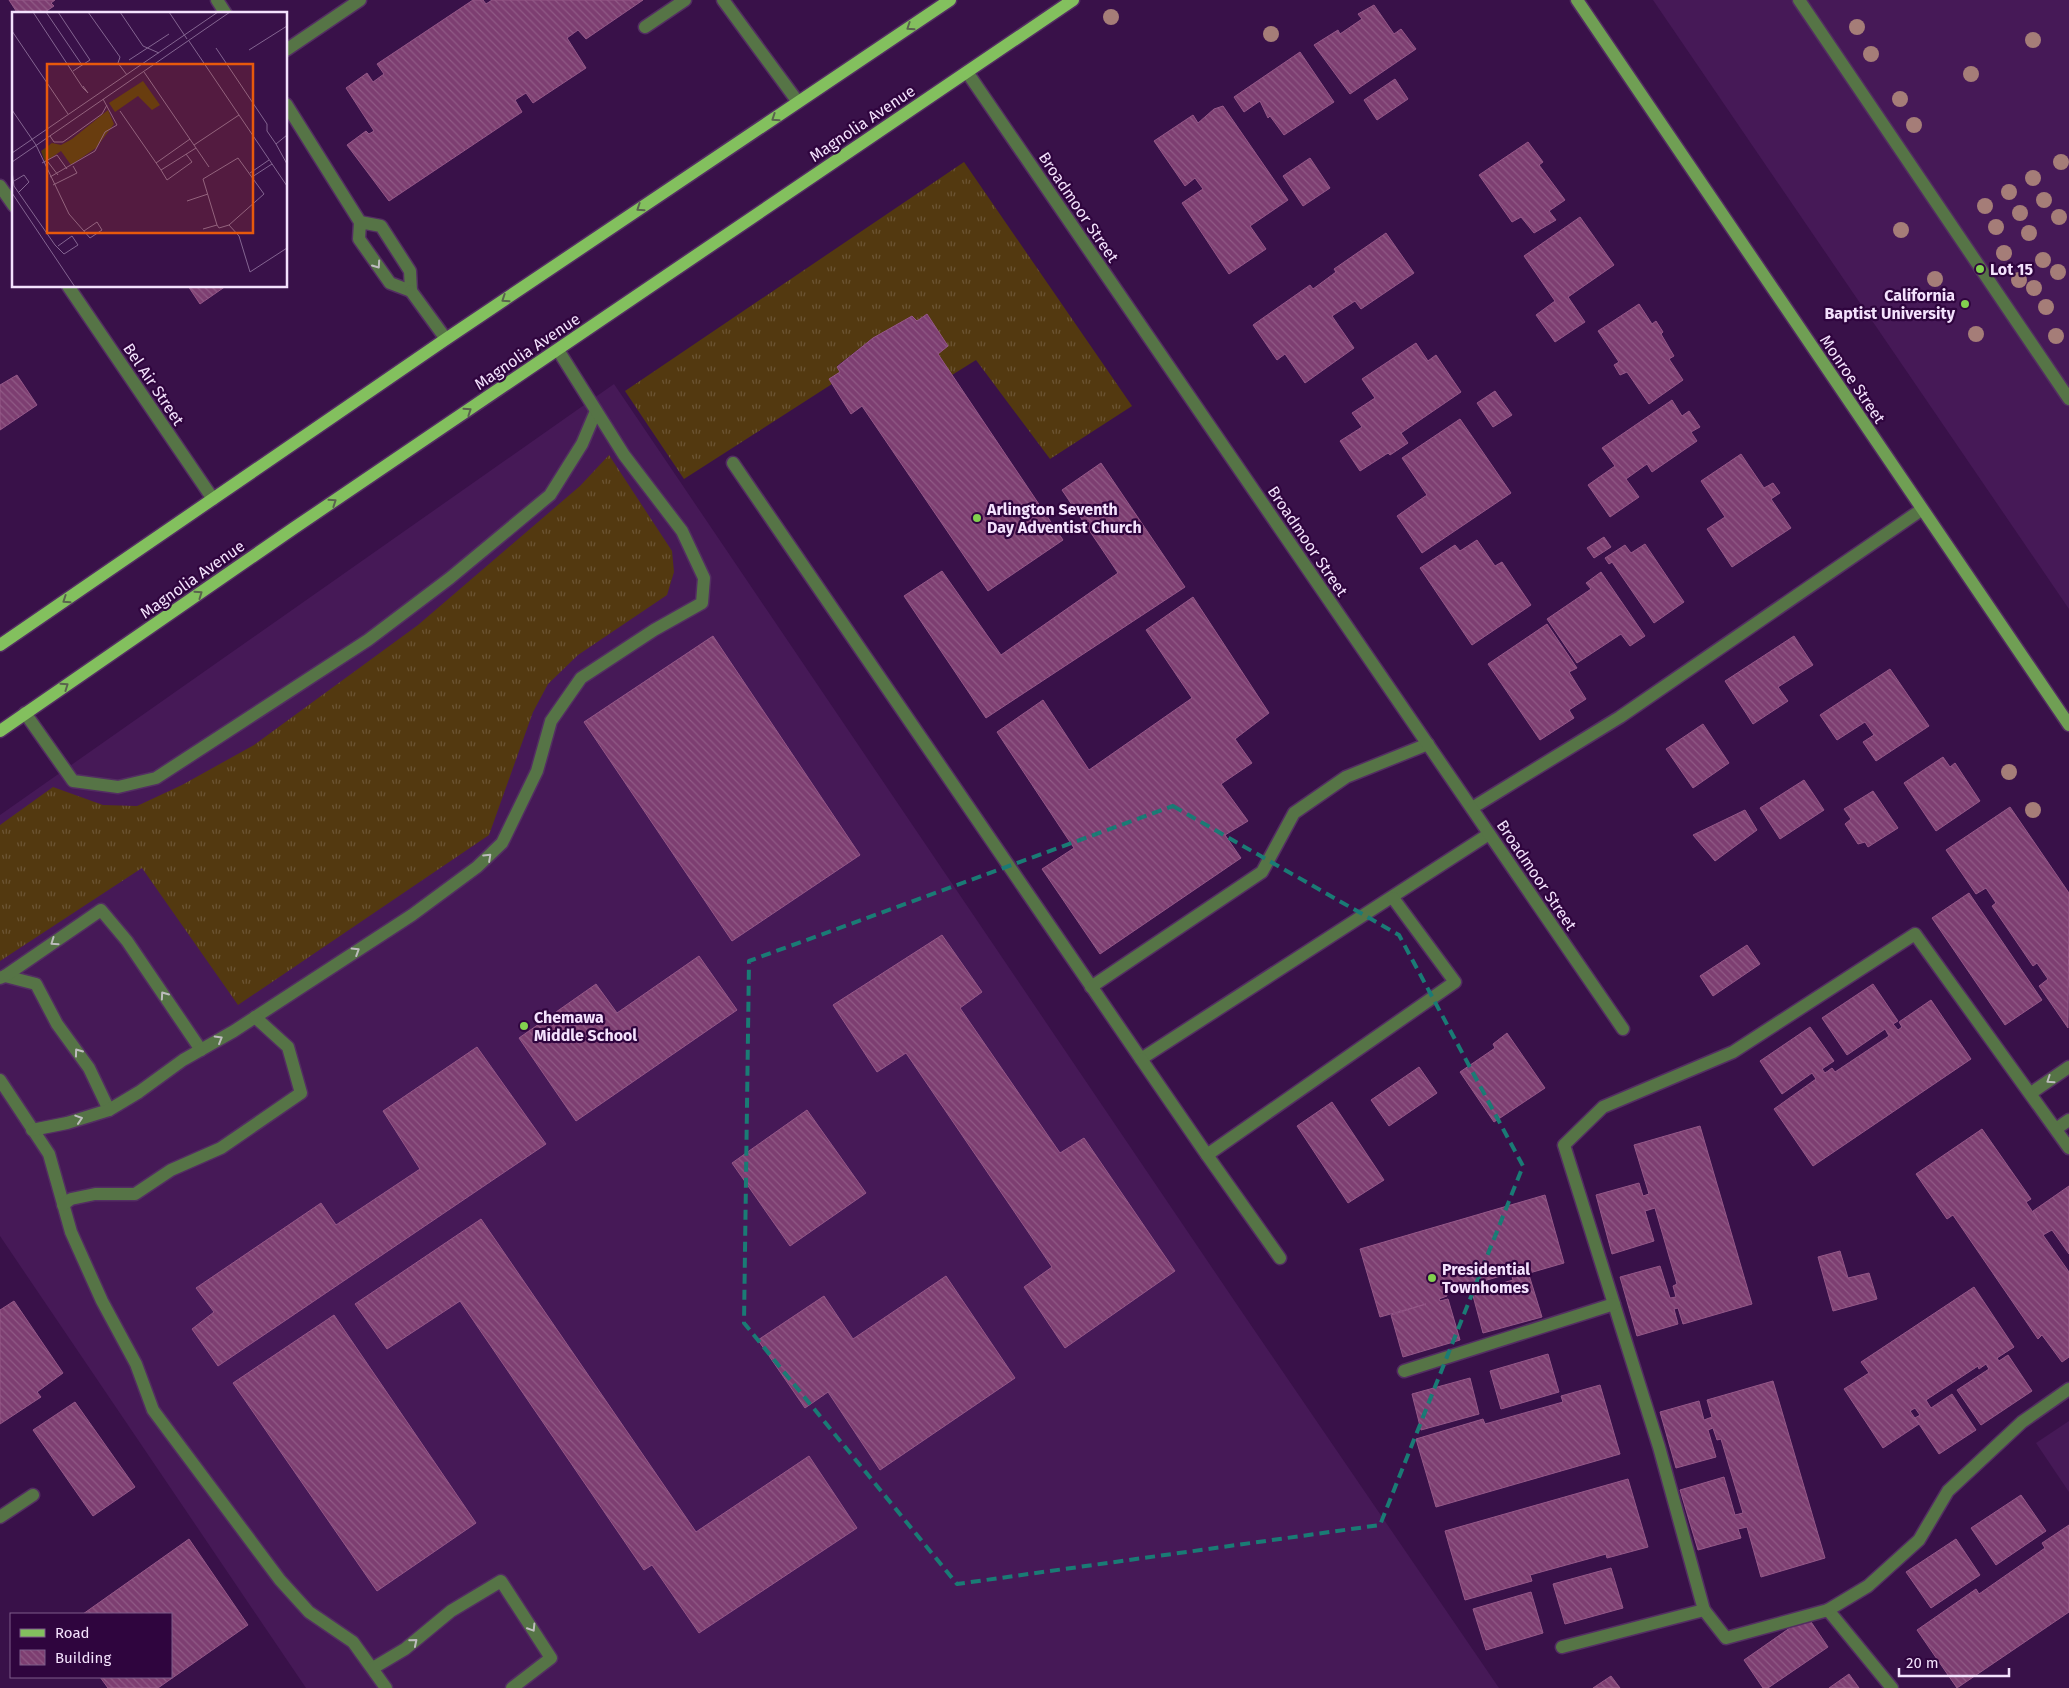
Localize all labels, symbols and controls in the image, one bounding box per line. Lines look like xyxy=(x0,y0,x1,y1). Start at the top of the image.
inset map xyxy=(12,12,288,288)
one-way arrow xyxy=(906,21,916,30)
street label: Magnolia Avenue xyxy=(806,81,919,166)
one-way arrow xyxy=(771,112,781,121)
street label: Broadmoor Street xyxy=(1035,148,1123,266)
one-way arrow xyxy=(636,202,646,211)
one-way arrow xyxy=(371,259,380,268)
place label: Lot 15 xyxy=(1990,260,2034,279)
marker: Lot 15 xyxy=(1974,263,1986,275)
place label: California Baptist University xyxy=(1825,286,1956,323)
one-way arrow xyxy=(501,293,511,302)
marker: California Baptist University xyxy=(1959,298,1971,310)
street label: Magnolia Avenue xyxy=(471,309,584,394)
street label: Monroe Street xyxy=(1816,331,1889,427)
street label: Bel Air Street xyxy=(119,340,188,429)
one-way arrow xyxy=(463,407,472,417)
street label: Broadmoor Street xyxy=(1264,482,1352,600)
one-way arrow xyxy=(327,499,337,508)
place label: Arlington Seventh Day Adventist Church xyxy=(986,500,1142,537)
marker: Arlington Seventh Day Adventist Church xyxy=(971,512,983,524)
street label: Magnolia Avenue xyxy=(136,536,248,623)
one-way arrow xyxy=(194,590,203,600)
one-way arrow xyxy=(62,594,72,603)
one-way arrow xyxy=(60,683,69,692)
street label: Broadmoor Street xyxy=(1493,816,1581,934)
one-way arrow xyxy=(482,854,491,863)
one-way arrow xyxy=(51,936,60,945)
one-way arrow xyxy=(350,948,360,957)
one-way arrow xyxy=(161,991,170,1000)
place label: Chemawa Middle School xyxy=(534,1008,637,1045)
marker: Chemawa Middle School xyxy=(518,1020,530,1032)
one-way arrow xyxy=(214,1035,223,1045)
one-way arrow xyxy=(75,1049,83,1058)
one-way arrow xyxy=(2046,1074,2056,1083)
one-way arrow xyxy=(75,1115,83,1125)
place label: Presidential Townhomes xyxy=(1442,1260,1530,1297)
marker: Presidential Townhomes xyxy=(1426,1272,1438,1284)
legend xyxy=(10,1613,172,1678)
one-way arrow xyxy=(526,1623,536,1632)
text: Road xyxy=(55,1624,90,1642)
one-way arrow xyxy=(409,1638,418,1647)
scale bar xyxy=(1899,1646,2009,1678)
text: Building xyxy=(55,1649,111,1667)
text: 20 m xyxy=(1906,1654,1939,1672)

